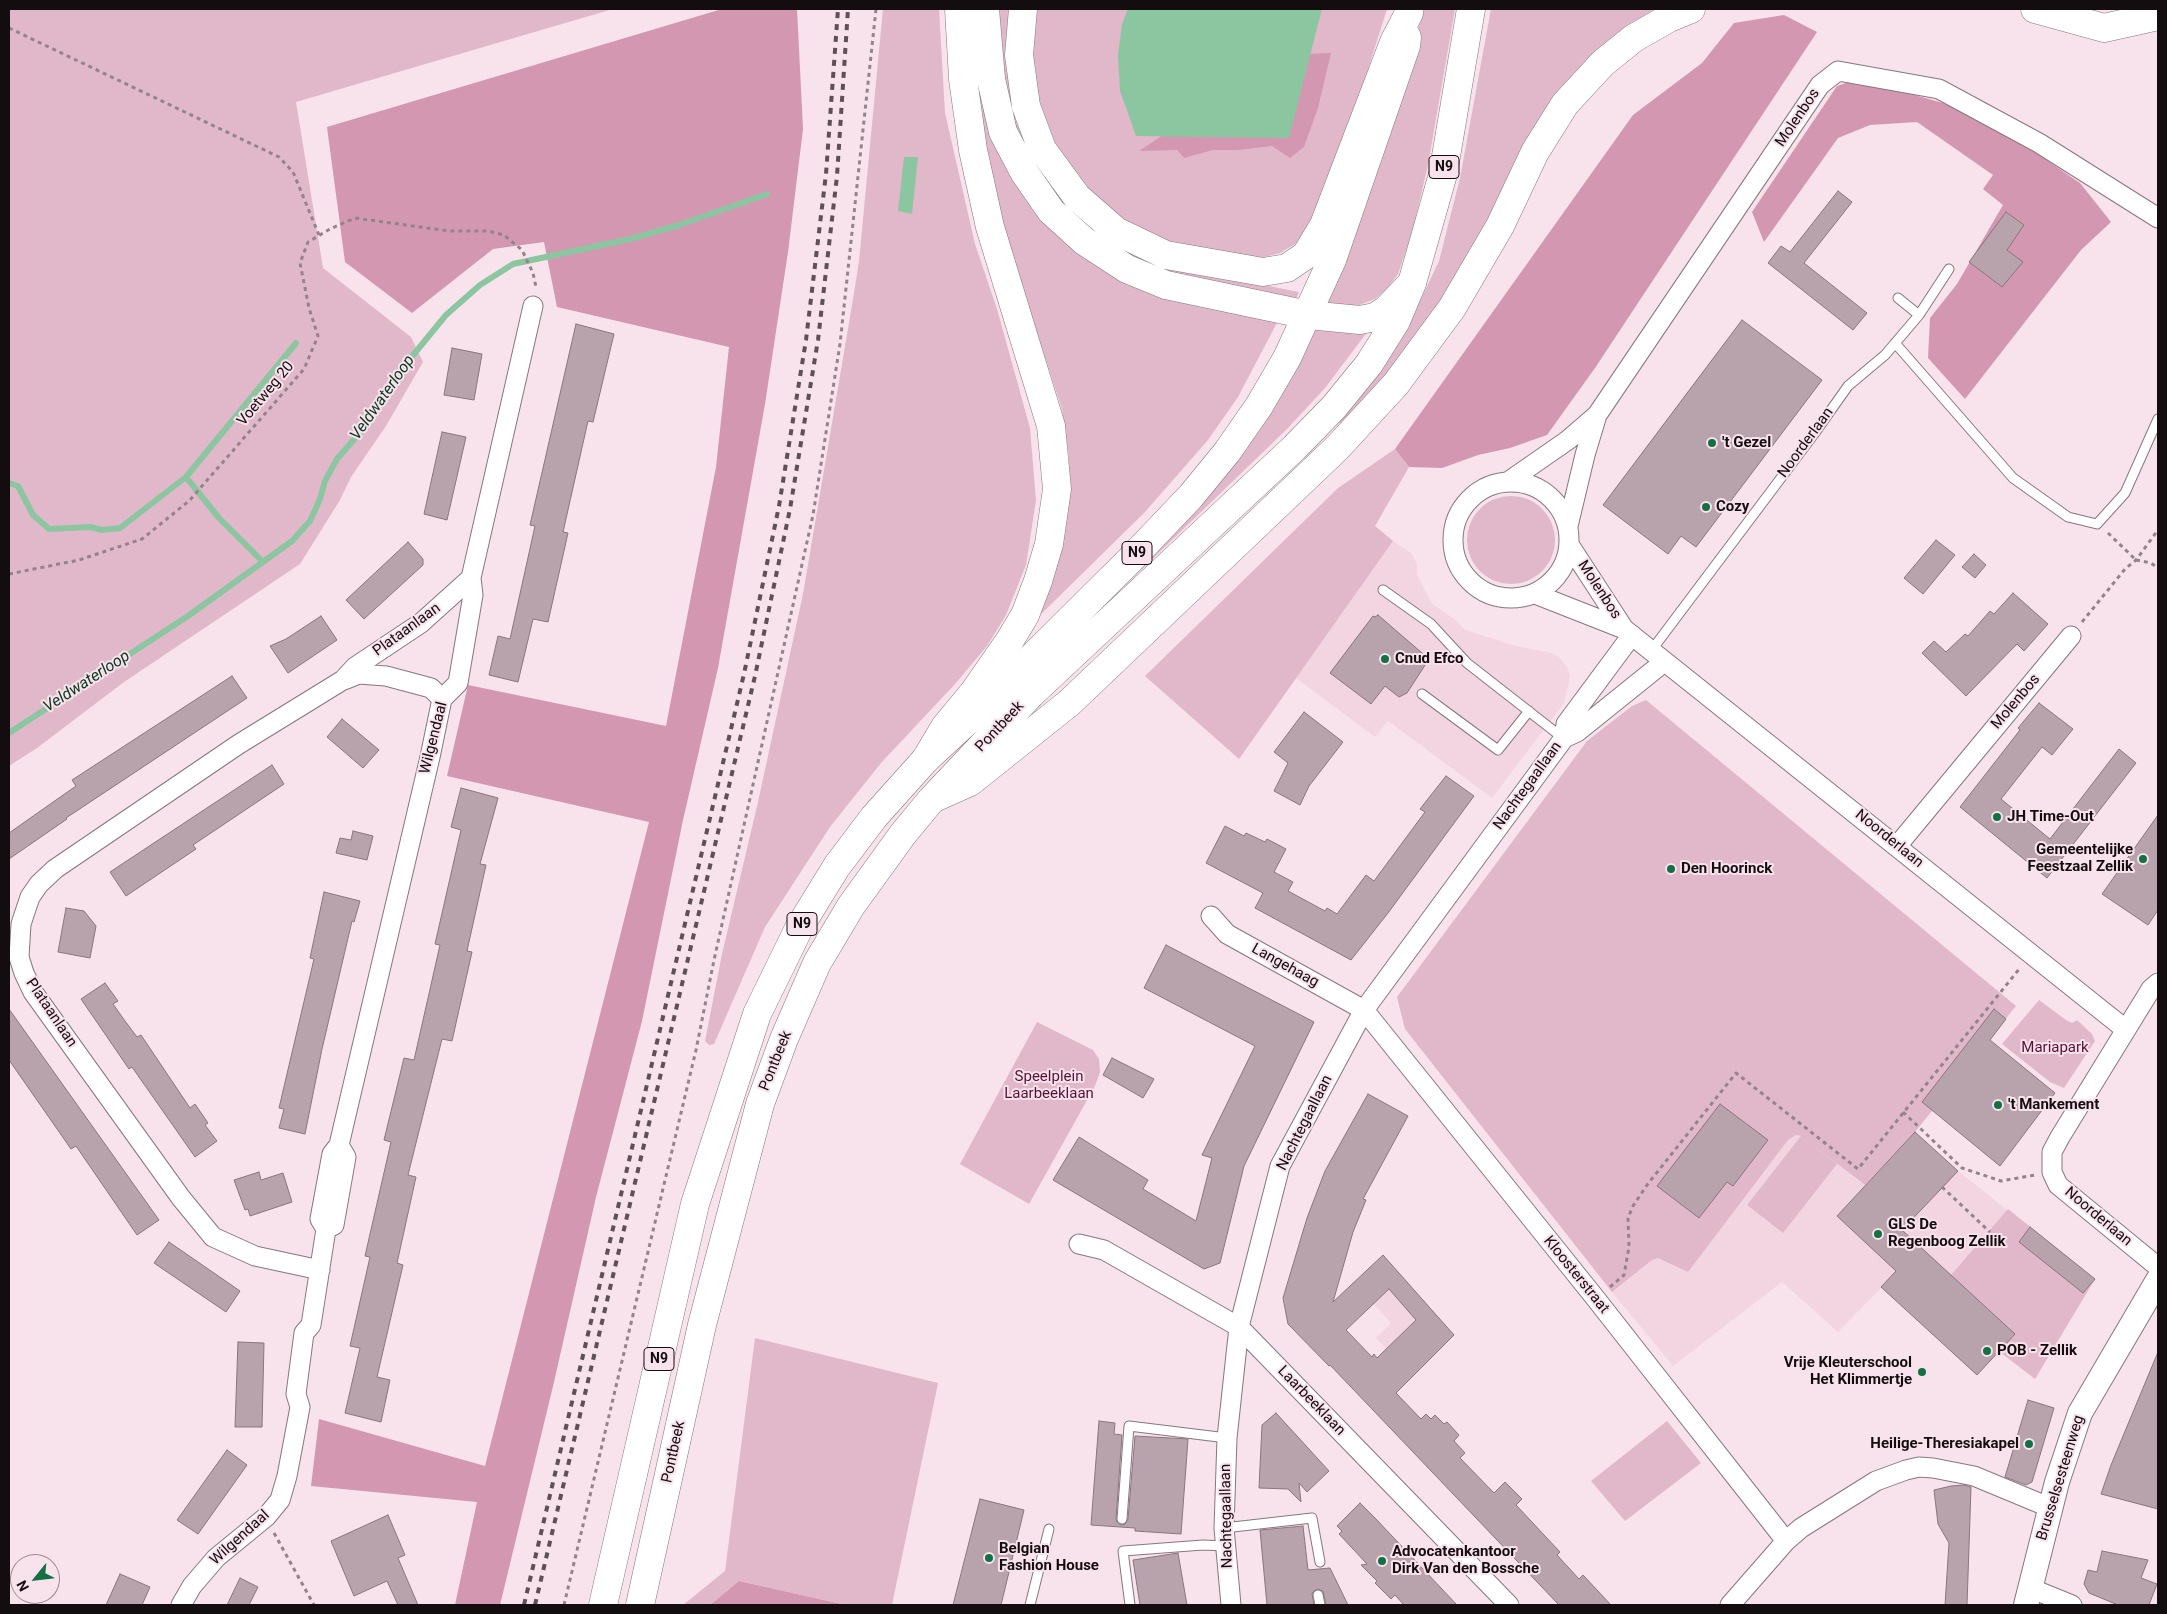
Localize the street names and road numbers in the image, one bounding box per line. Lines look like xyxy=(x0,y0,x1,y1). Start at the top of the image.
street label: Molenbos xyxy=(1772,86,1824,150)
road number: N9 xyxy=(1429,156,1459,178)
street label: Voetweg 20 xyxy=(234,358,298,430)
street label: Noorderlaan xyxy=(1774,404,1838,482)
road number: N9 xyxy=(1122,542,1152,564)
street label: Molenbos xyxy=(1573,557,1625,623)
street label: Plataanlaan xyxy=(370,599,444,661)
street label: Molenbos xyxy=(1988,671,2044,733)
street label: Pontbeek xyxy=(972,698,1028,756)
street label: Wilgendaal xyxy=(416,700,452,776)
street label: Nachtegaallaan xyxy=(1490,738,1566,834)
street label: Noorderlaan xyxy=(1851,806,1927,872)
road number: N9 xyxy=(787,912,817,936)
street label: Langehaag xyxy=(1248,940,1322,992)
street label: Plataanlaan xyxy=(21,975,81,1051)
street label: Pontbeek xyxy=(756,1028,796,1094)
street label: Nachtegaallaan xyxy=(1273,1072,1337,1174)
street label: Noorderlaan xyxy=(2061,1184,2135,1250)
street label: Kloosterstraat xyxy=(1539,1233,1613,1317)
road number: N9 xyxy=(644,1348,674,1370)
street label: Laarbeeklaan xyxy=(1273,1362,1349,1440)
street label: Brusselsesteenweg xyxy=(2033,1413,2089,1543)
street label: Pontbeek xyxy=(659,1419,689,1485)
street label: Nachtegaallaan xyxy=(1217,1464,1237,1568)
street label: Wilgendaal xyxy=(207,1507,273,1569)

